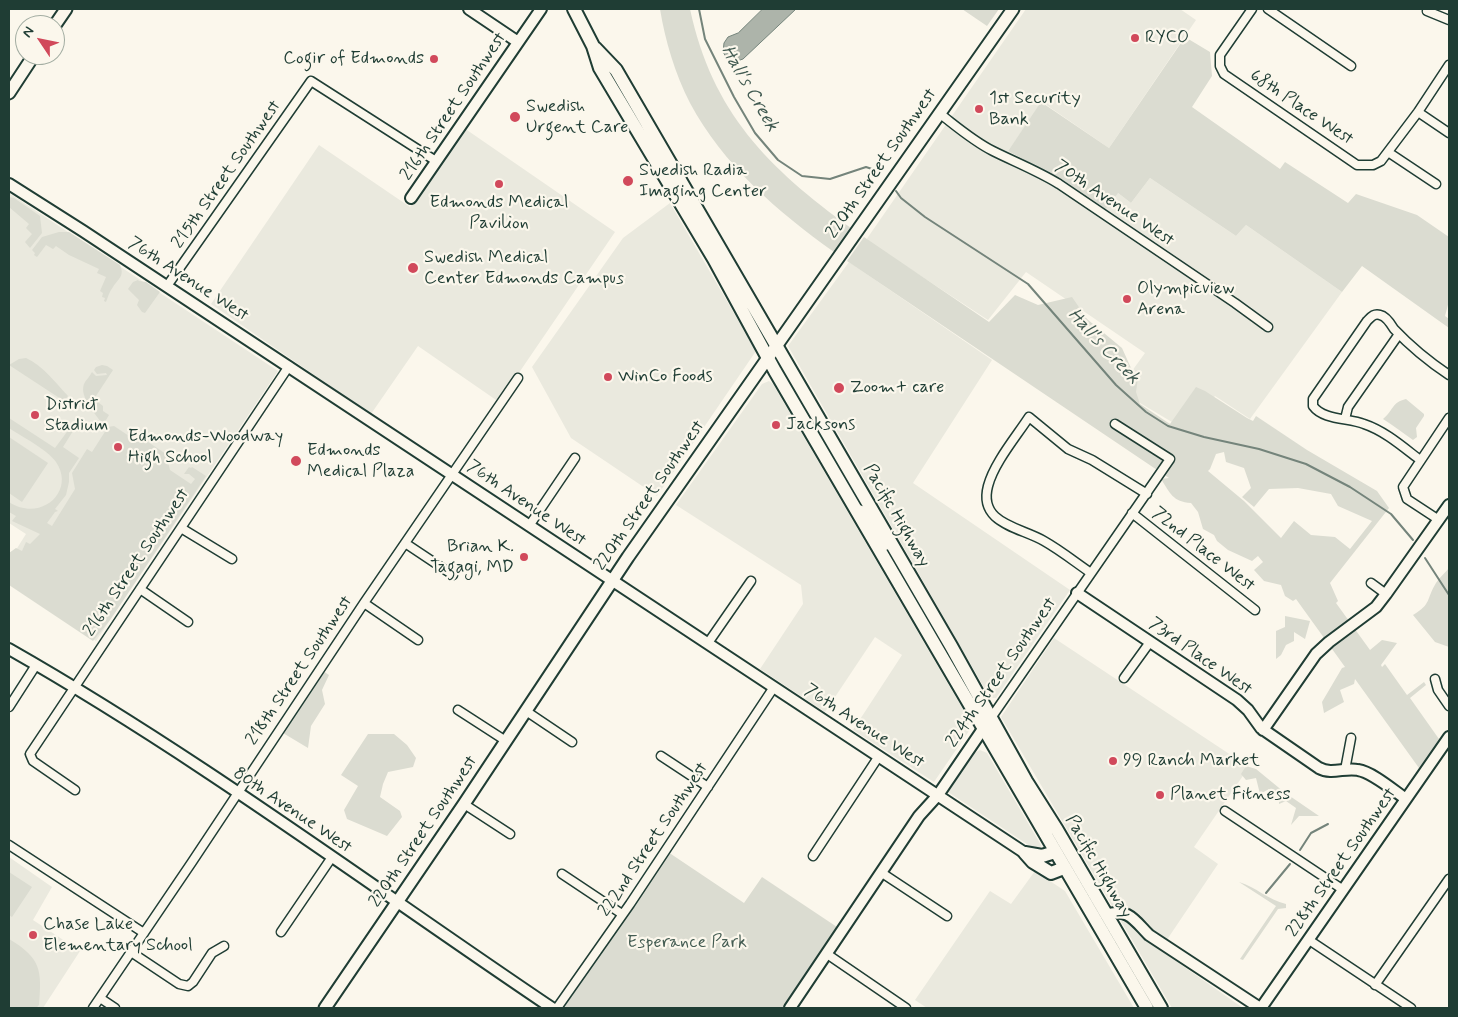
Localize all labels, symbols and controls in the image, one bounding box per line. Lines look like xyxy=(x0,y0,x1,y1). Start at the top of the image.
north arrow xyxy=(15,15,65,65)
text: N xyxy=(18,23,38,41)
place label: RYCO xyxy=(1145,27,1189,49)
street label: 216th Street Southwest xyxy=(396,29,512,185)
marker: RYCO xyxy=(1129,32,1141,44)
water label: Hall's Creek xyxy=(715,42,783,136)
place label: Cogir of Edmonds xyxy=(283,48,424,70)
marker: Cogir of Edmonds xyxy=(428,53,440,65)
street label: 68th Place West xyxy=(1245,65,1357,151)
street label: 220th Street Southwest xyxy=(822,85,942,243)
place label: 1st Security Bank xyxy=(989,88,1081,130)
place label: Swedish Urgent Care xyxy=(526,96,628,138)
street label: 215th Street Southwest xyxy=(168,97,286,253)
marker: 1st Security Bank xyxy=(973,103,985,115)
marker: Swedish Urgent Care xyxy=(508,110,522,124)
street label: 70th Avenue West xyxy=(1050,156,1178,252)
place label: Swedish Radia Imaging Center xyxy=(639,160,767,202)
marker: Swedish Radia Imaging Center xyxy=(621,174,635,188)
marker: Edmonds Medical Pavilion xyxy=(493,178,505,190)
place label: Edmonds Medical Pavilion xyxy=(430,192,568,234)
street label: 76th Avenue West xyxy=(124,233,252,327)
place label: Swedish Medical Center Edmonds Campus xyxy=(424,247,624,290)
marker: Swedish Medical Center Edmonds Campus xyxy=(406,261,420,275)
place label: Olympicview Arena xyxy=(1137,278,1235,320)
marker: Olympicview Arena xyxy=(1121,293,1133,305)
water label: Hall's Creek xyxy=(1062,304,1144,390)
place label: WinCo Foods xyxy=(618,366,713,388)
marker: WinCo Foods xyxy=(602,371,614,383)
place label: Zoom+ care xyxy=(850,377,944,399)
marker: Zoom+ care xyxy=(832,381,846,395)
place label: District Stadium xyxy=(45,394,108,436)
marker: District Stadium xyxy=(29,409,41,421)
place label: Jacksons xyxy=(786,414,855,436)
street label: 220th Street Southwest xyxy=(590,417,710,575)
marker: Jacksons xyxy=(770,419,782,431)
place label: Edmonds-Woodway High School xyxy=(128,426,283,468)
place label: Edmonds Medical Plaza xyxy=(307,440,414,482)
marker: Edmonds-Woodway High School xyxy=(112,441,124,453)
marker: Edmonds Medical Plaza xyxy=(289,454,303,468)
street label: 76th Avenue West xyxy=(462,456,590,552)
street label: Pacific Highway xyxy=(858,460,934,572)
street label: 216th Street Southwest xyxy=(79,485,195,641)
street label: 72nd Place West xyxy=(1147,503,1259,597)
place label: Brian K. Tagagi, MD xyxy=(430,536,514,578)
marker: Brian K. Tagagi, MD xyxy=(518,551,530,563)
street label: 218th Street Southwest xyxy=(242,592,358,750)
street label: 224th Street Southwest xyxy=(942,594,1062,752)
street label: 73rd Place West xyxy=(1144,613,1256,701)
street label: 76th Avenue West xyxy=(800,680,928,774)
place label: 99 Ranch Market xyxy=(1123,750,1260,772)
street label: 220th Street Southwest xyxy=(365,752,483,912)
marker: 99 Ranch Market xyxy=(1107,755,1119,767)
street label: 222nd Street Southwest xyxy=(594,759,714,921)
street label: 80th Avenue West xyxy=(228,763,356,859)
place label: Planet Fitness xyxy=(1170,784,1290,806)
street label: 228th Street Southwest xyxy=(1282,784,1402,942)
marker: Planet Fitness xyxy=(1154,789,1166,801)
street label: Pacific Highway xyxy=(1060,811,1136,923)
place label: Chase Lake Elementary School xyxy=(43,914,193,956)
marker: Chase Lake Elementary School xyxy=(27,929,39,941)
park label: Esperance Park xyxy=(627,932,747,954)

